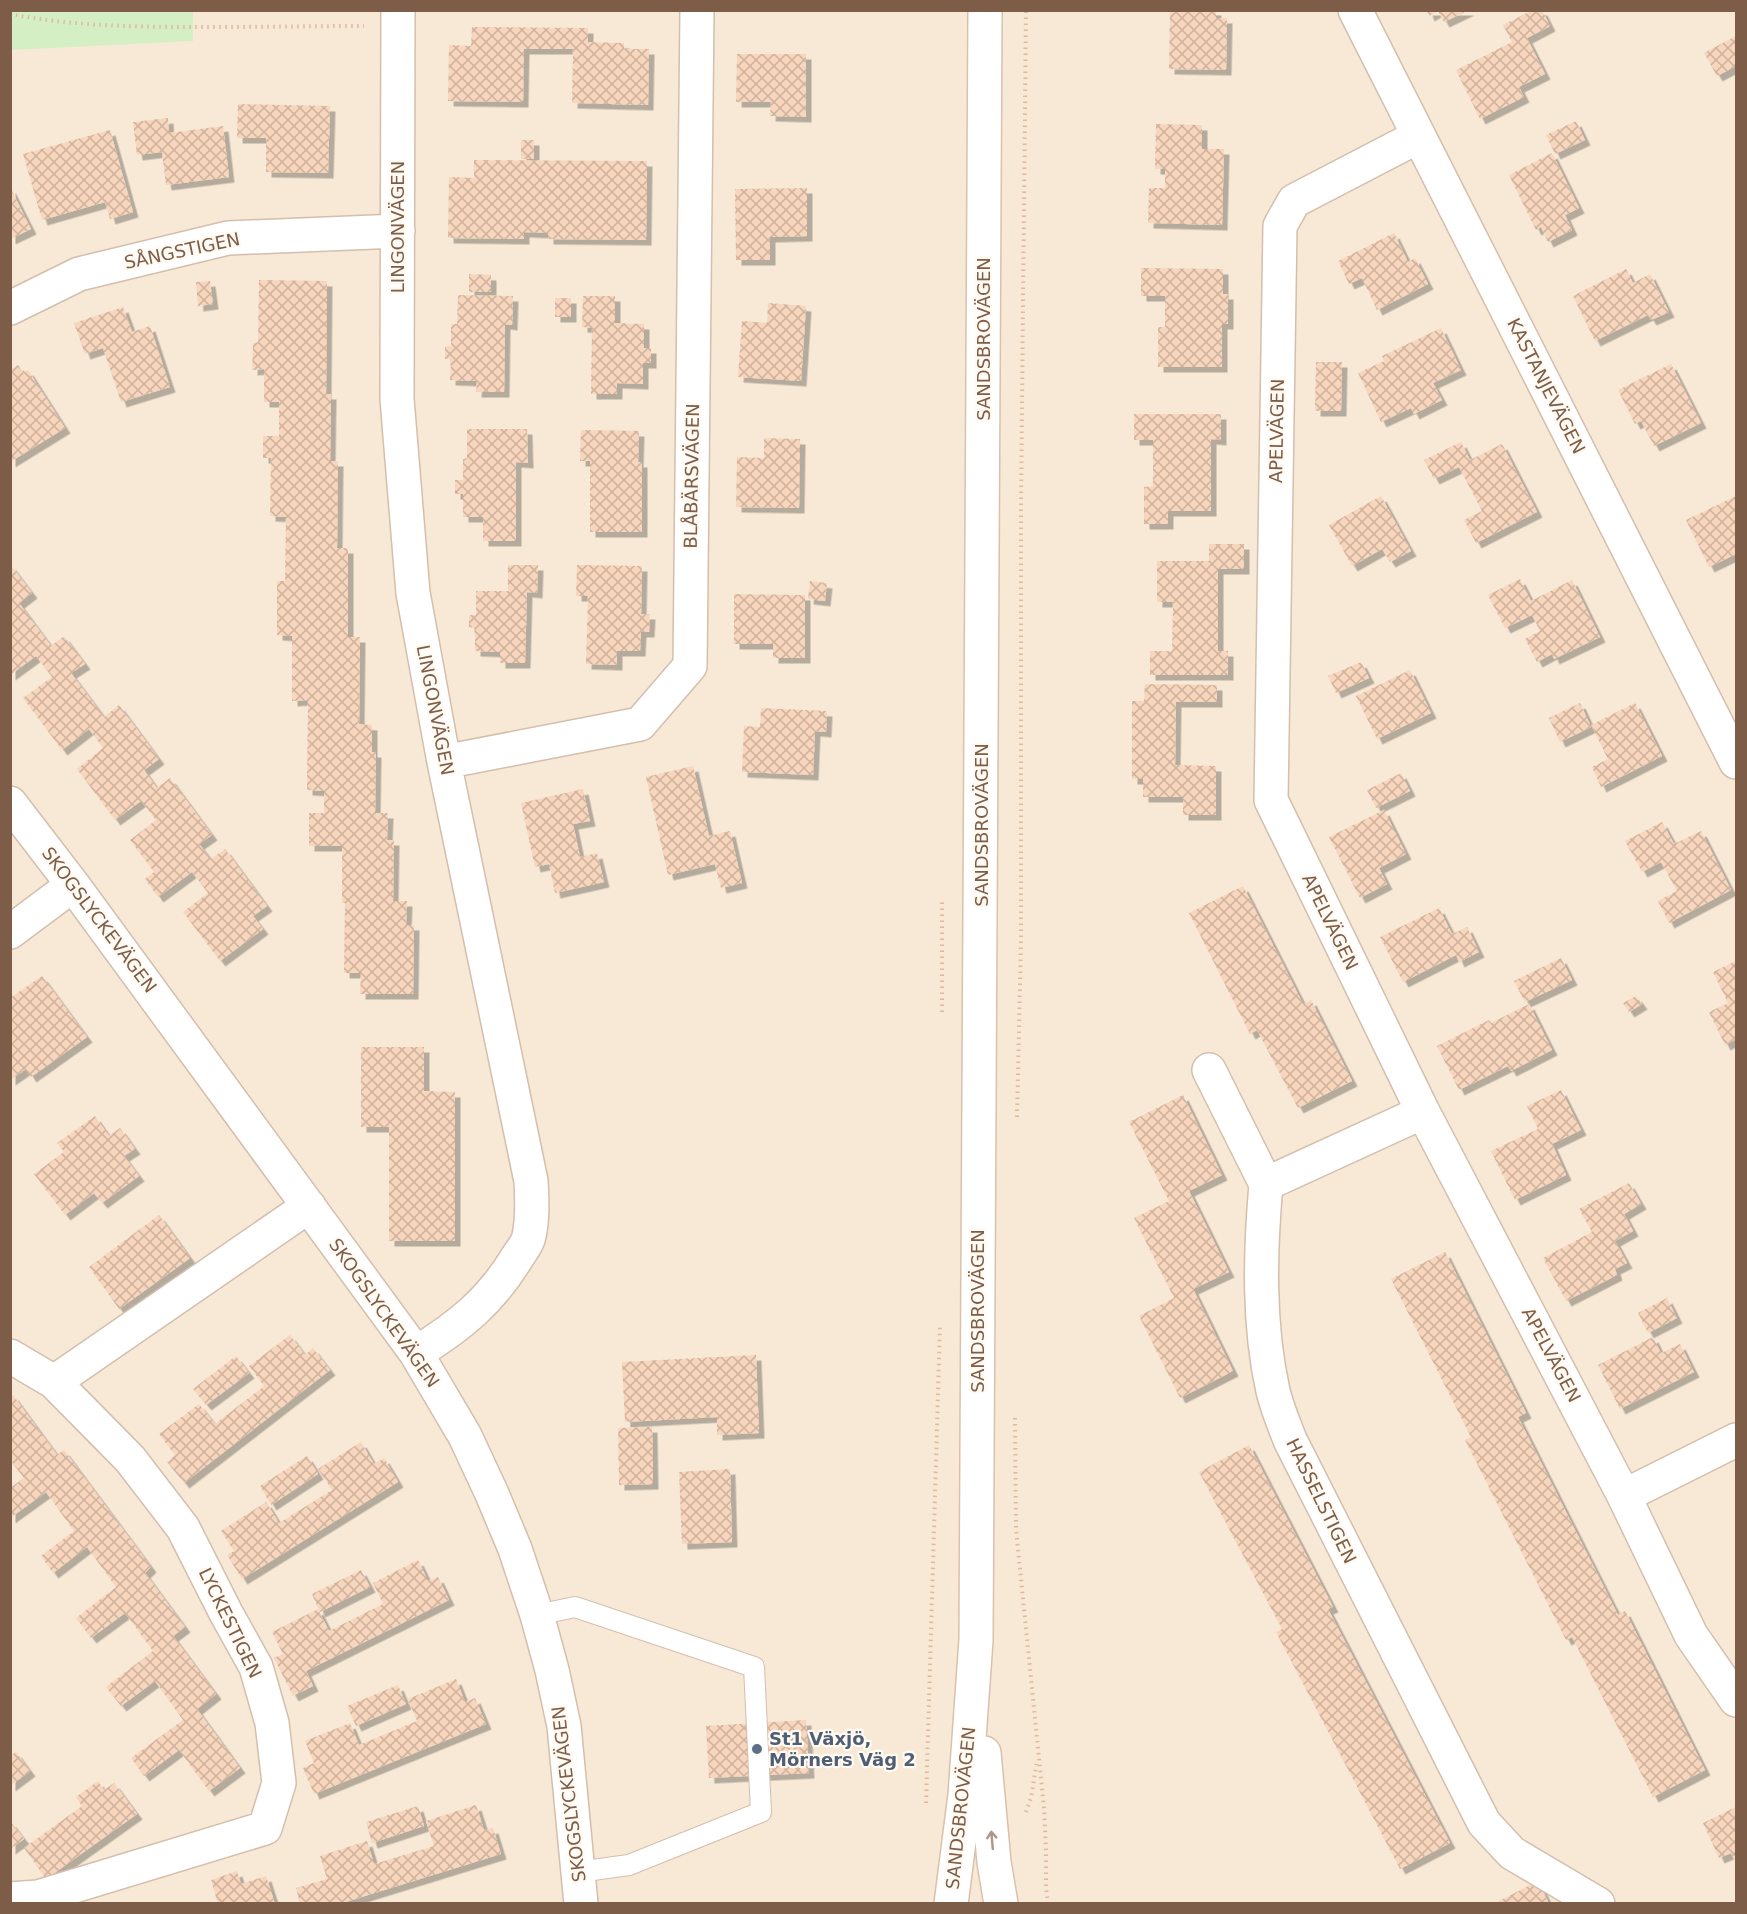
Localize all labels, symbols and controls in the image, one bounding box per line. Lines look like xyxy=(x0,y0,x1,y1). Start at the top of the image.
street label: LINGONVÄGEN xyxy=(387,161,408,293)
street label: SÅNGSTIGEN xyxy=(122,228,242,273)
street label: SANDSBROVÄGEN xyxy=(973,257,994,421)
street label: KASTANJEVÄGEN xyxy=(1503,315,1590,457)
street label: APELVÄGEN xyxy=(1265,379,1288,483)
street label: BLÅBÄRSVÄGEN xyxy=(680,403,703,549)
street label: LINGONVÄGEN xyxy=(413,643,458,777)
street label: SANDSBROVÄGEN xyxy=(971,743,992,907)
street label: SKOGSLYCKEVÄGEN xyxy=(38,843,161,997)
street label: APELVÄGEN xyxy=(1298,870,1363,973)
street label: SANDSBROVÄGEN xyxy=(967,1229,988,1393)
street label: SKOGSLYCKEVÄGEN xyxy=(325,1234,444,1391)
street label: APELVÄGEN xyxy=(1518,1304,1585,1406)
street label: HASSELSTIGEN xyxy=(1282,1435,1361,1567)
street label: LYCKESTIGEN xyxy=(195,1564,266,1681)
street label: SKOGSLYCKEVÄGEN xyxy=(547,1705,590,1883)
street label: SANDSBROVÄGEN xyxy=(942,1726,979,1890)
place label: St1 Växjö, Mörners Väg 2 xyxy=(769,1728,916,1770)
marker: St1 Växjö, Mörners Väg 2 xyxy=(750,1742,764,1756)
one-way arrow xyxy=(986,1830,997,1850)

